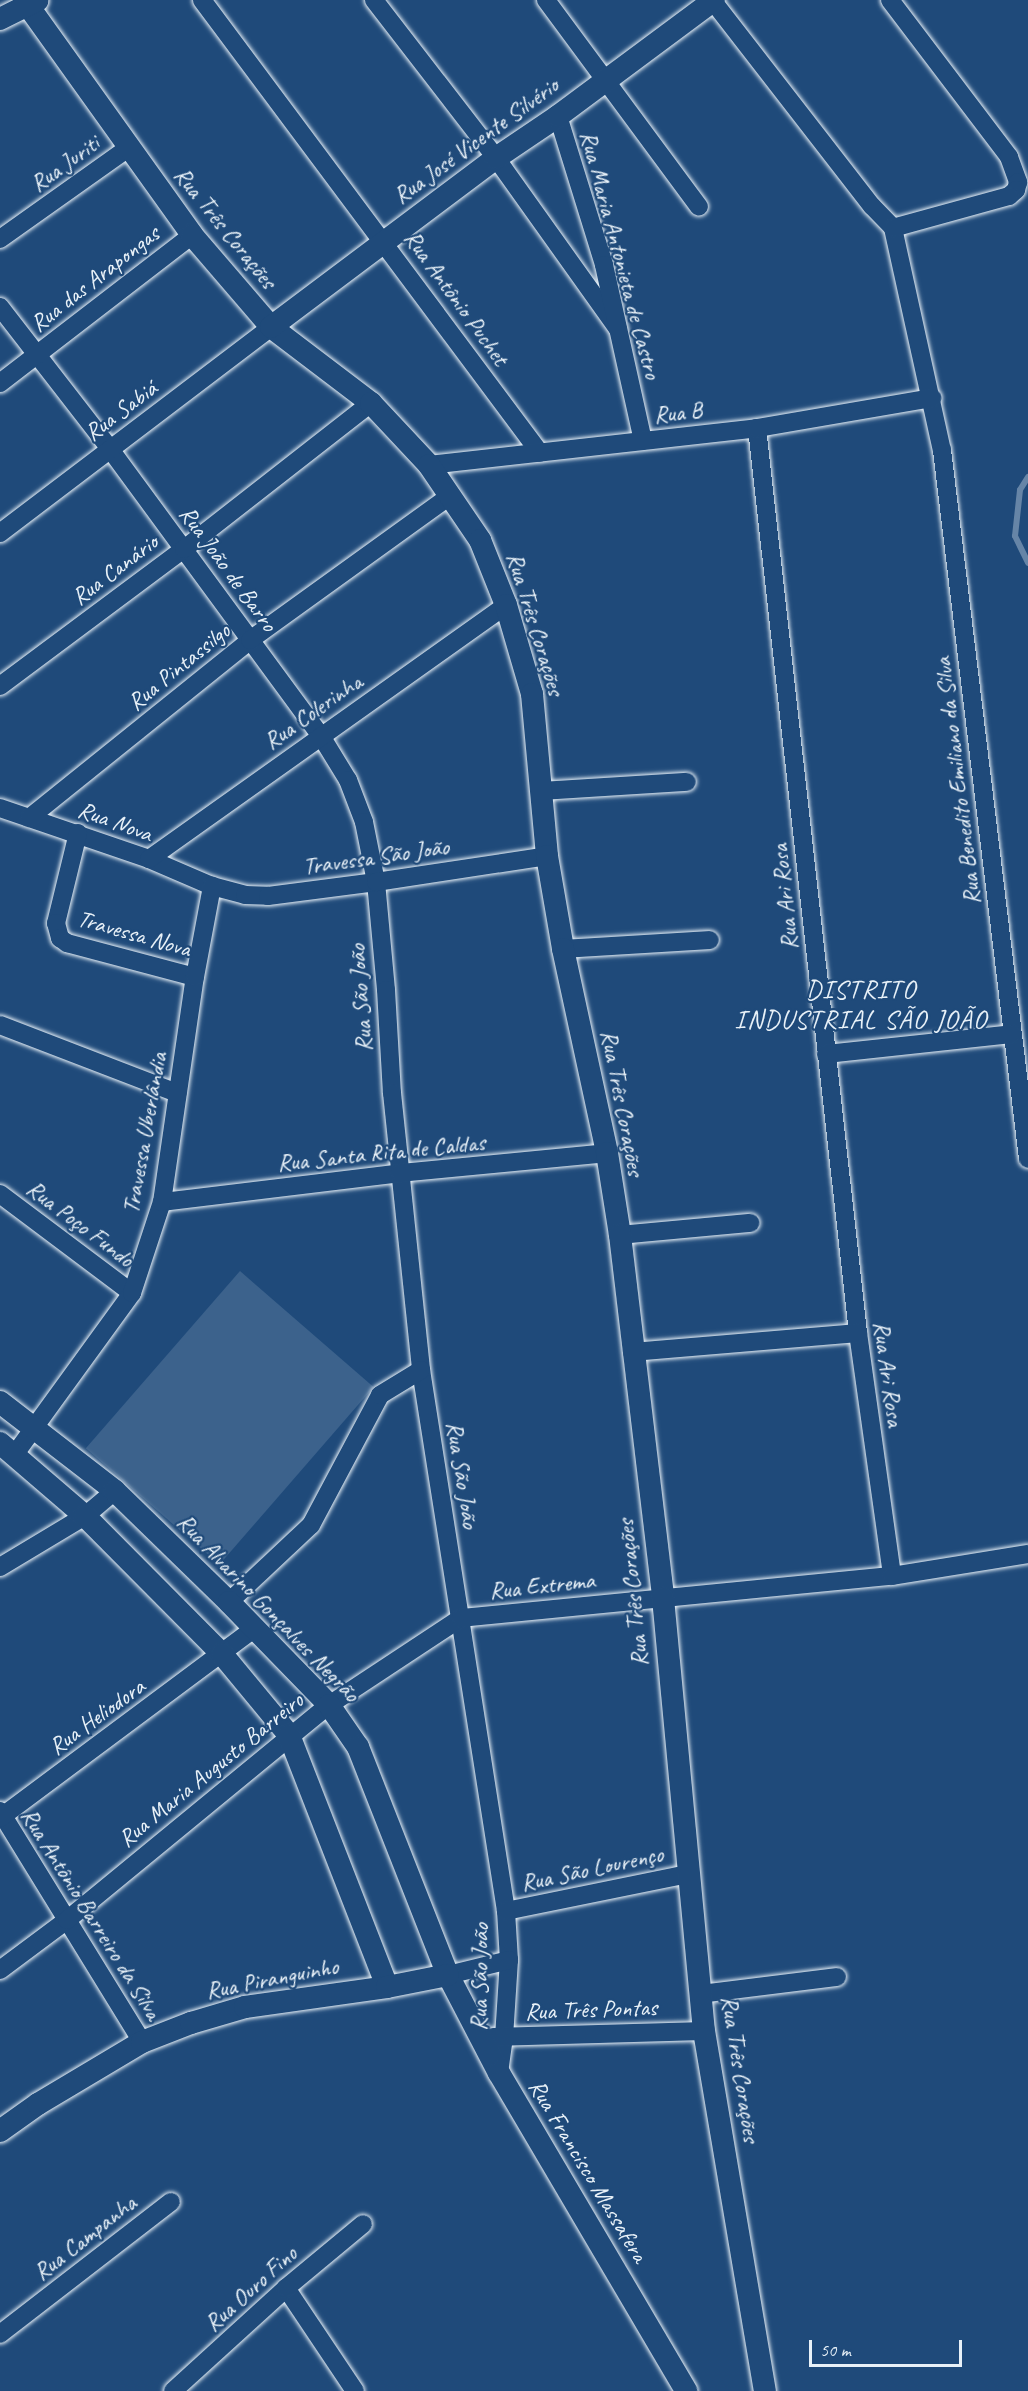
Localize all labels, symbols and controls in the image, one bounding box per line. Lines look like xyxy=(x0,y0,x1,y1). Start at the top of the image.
street label: Rua José Vicente Silvério xyxy=(388,71,564,211)
street label: Rua Maria Antonieta de Castro xyxy=(573,127,667,383)
street label: Rua Juriti xyxy=(25,129,105,199)
street label: Rua Três Corações xyxy=(168,162,282,294)
street label: Rua das Arapongas xyxy=(25,220,165,338)
street label: Rua Antônio Puchet xyxy=(397,225,515,371)
street label: Rua Sabiá xyxy=(79,374,163,448)
street label: Rua B xyxy=(652,396,704,430)
street label: Rua João de Barro xyxy=(173,500,283,638)
street label: Rua Canário xyxy=(66,528,164,612)
street label: Rua Três Corações xyxy=(500,549,570,699)
street label: Rua Pintassilgo xyxy=(122,617,236,717)
street label: Rua Benedito Emiliano da Silva xyxy=(928,655,988,907)
street label: Rua Colerinha xyxy=(258,668,368,756)
street label: Rua Nova xyxy=(74,795,156,849)
street label: Travessa São João xyxy=(301,833,451,881)
street label: Rua Ari Rosa xyxy=(765,843,805,951)
street label: Travessa Nova xyxy=(74,904,194,964)
street label: Rua São João xyxy=(343,943,379,1053)
district label: DISTRITO INDUSTRIAL SÃO JOÃO xyxy=(735,974,987,1036)
street label: Rua Três Corações xyxy=(594,1028,650,1178)
street label: Travessa Uberlândia xyxy=(117,1050,173,1216)
street label: Rua Santa Rita de Caldas xyxy=(275,1128,487,1178)
street label: Rua Poço Fundo xyxy=(21,1174,139,1274)
street label: Rua Ari Rosa xyxy=(866,1319,910,1429)
street label: Rua São João xyxy=(439,1420,485,1530)
street label: Rua Alvarino Gonçalves Negrão xyxy=(170,1508,366,1708)
street label: Rua Três Corações xyxy=(611,1518,655,1668)
street label: Rua Extrema xyxy=(488,1566,596,1606)
street label: Rua Heliodora xyxy=(44,1673,150,1761)
street label: Rua Maria Augusto Barreiro xyxy=(112,1686,310,1854)
street label: Rua Antônio Barreiro da Silva xyxy=(14,1803,168,2025)
street label: Rua São Lourenço xyxy=(518,1840,666,1898)
street label: Rua São João xyxy=(465,1923,495,2031)
street label: Rua Piranguinho xyxy=(204,1952,340,2006)
street label: Rua Três Pontas xyxy=(525,1993,657,2027)
street label: Rua Três Corações xyxy=(714,1994,766,2144)
street label: Rua Francisco Massafera xyxy=(522,2074,654,2268)
street label: Rua Campanha xyxy=(28,2189,142,2287)
street label: Rua Ouro Fino xyxy=(199,2240,303,2338)
scale bar xyxy=(812,2328,965,2366)
text: 50 m xyxy=(820,2339,851,2361)

